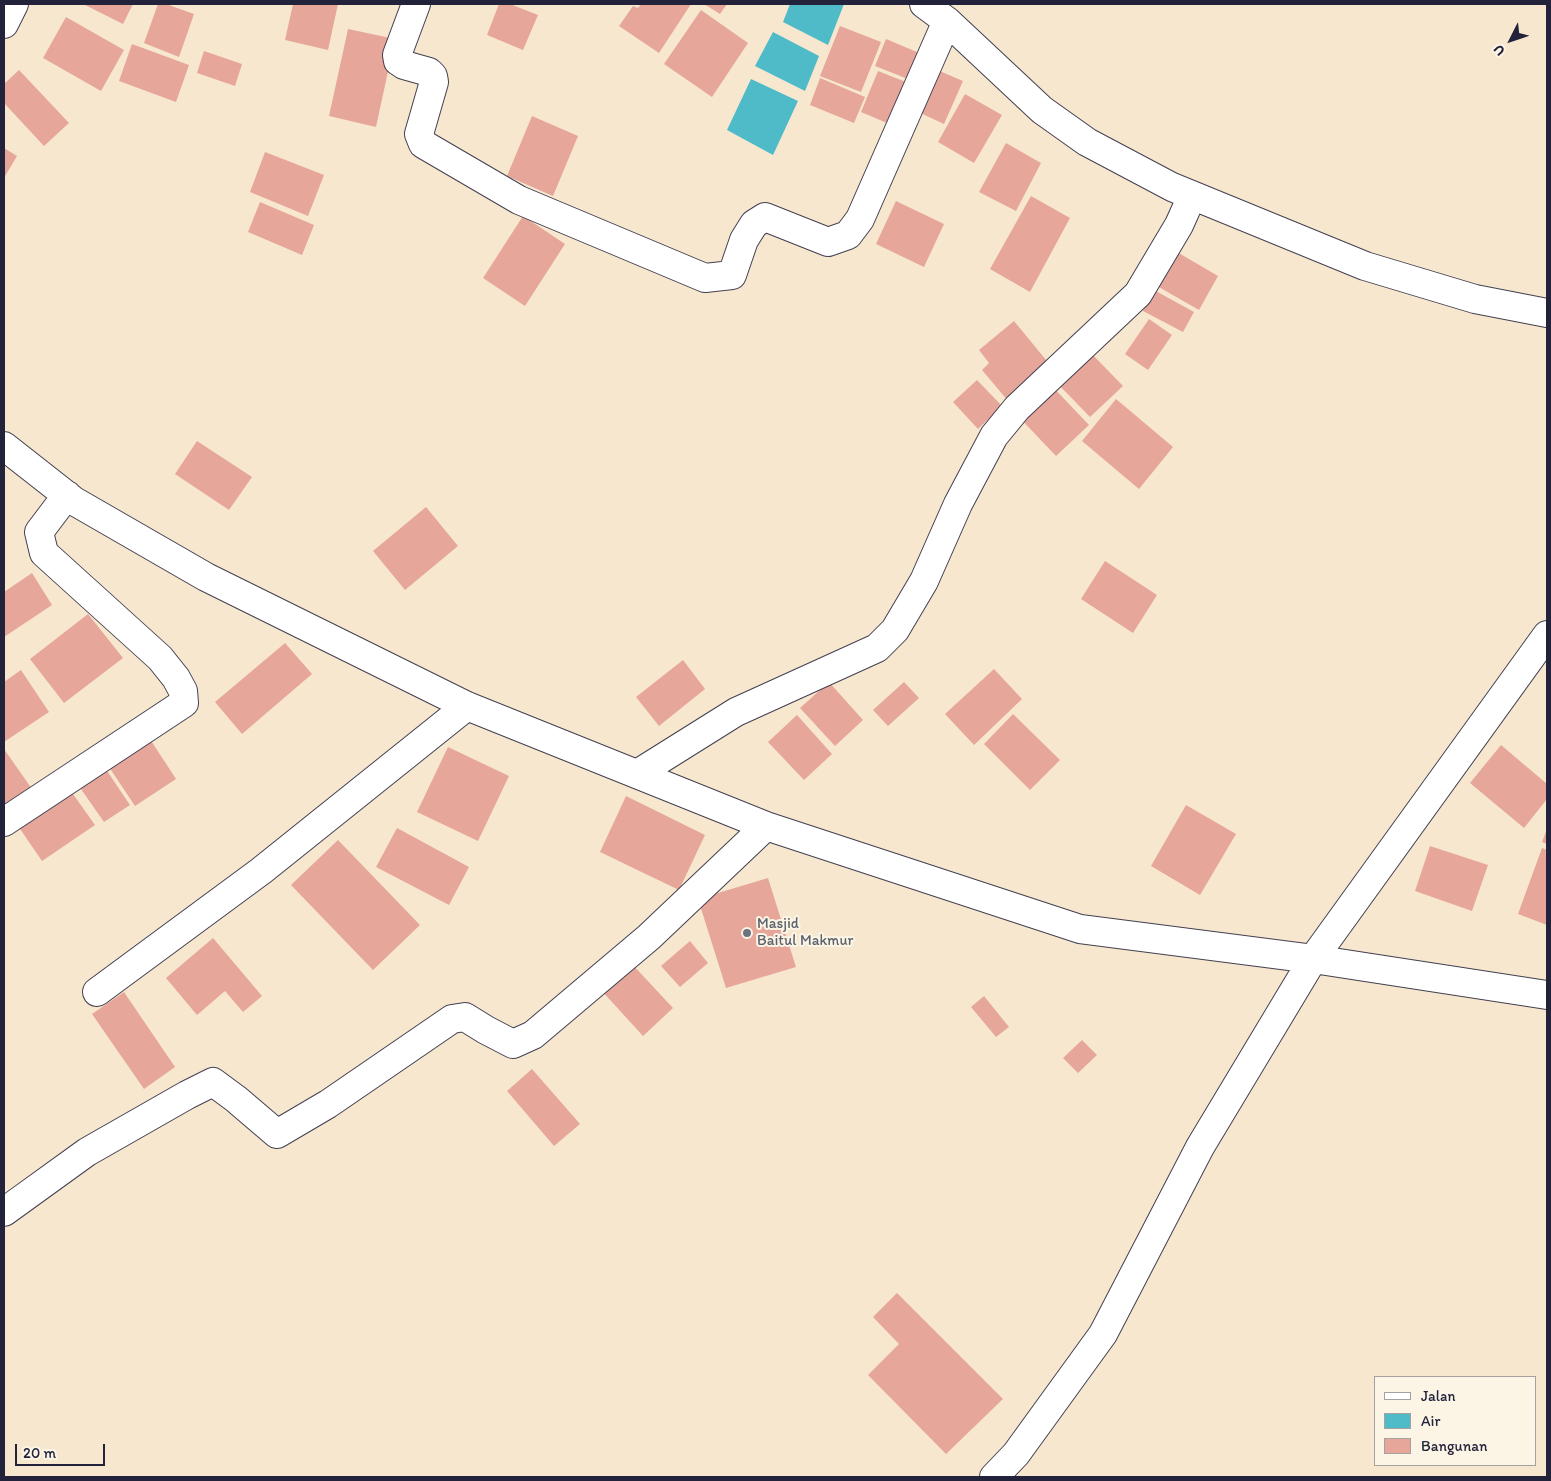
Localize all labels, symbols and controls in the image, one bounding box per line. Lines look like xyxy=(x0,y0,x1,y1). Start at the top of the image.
north arrow xyxy=(1486,15,1536,65)
text: U xyxy=(1490,41,1509,59)
place label: Masjid Baitul Makmur xyxy=(757,915,854,950)
marker: Masjid Baitul Makmur xyxy=(741,927,753,939)
legend xyxy=(1374,1376,1536,1466)
text: Jalan xyxy=(1421,1387,1455,1405)
text: Air xyxy=(1421,1412,1440,1430)
scale bar xyxy=(18,1434,108,1466)
text: Bangunan xyxy=(1421,1437,1488,1455)
text: 20 m xyxy=(23,1444,56,1462)

